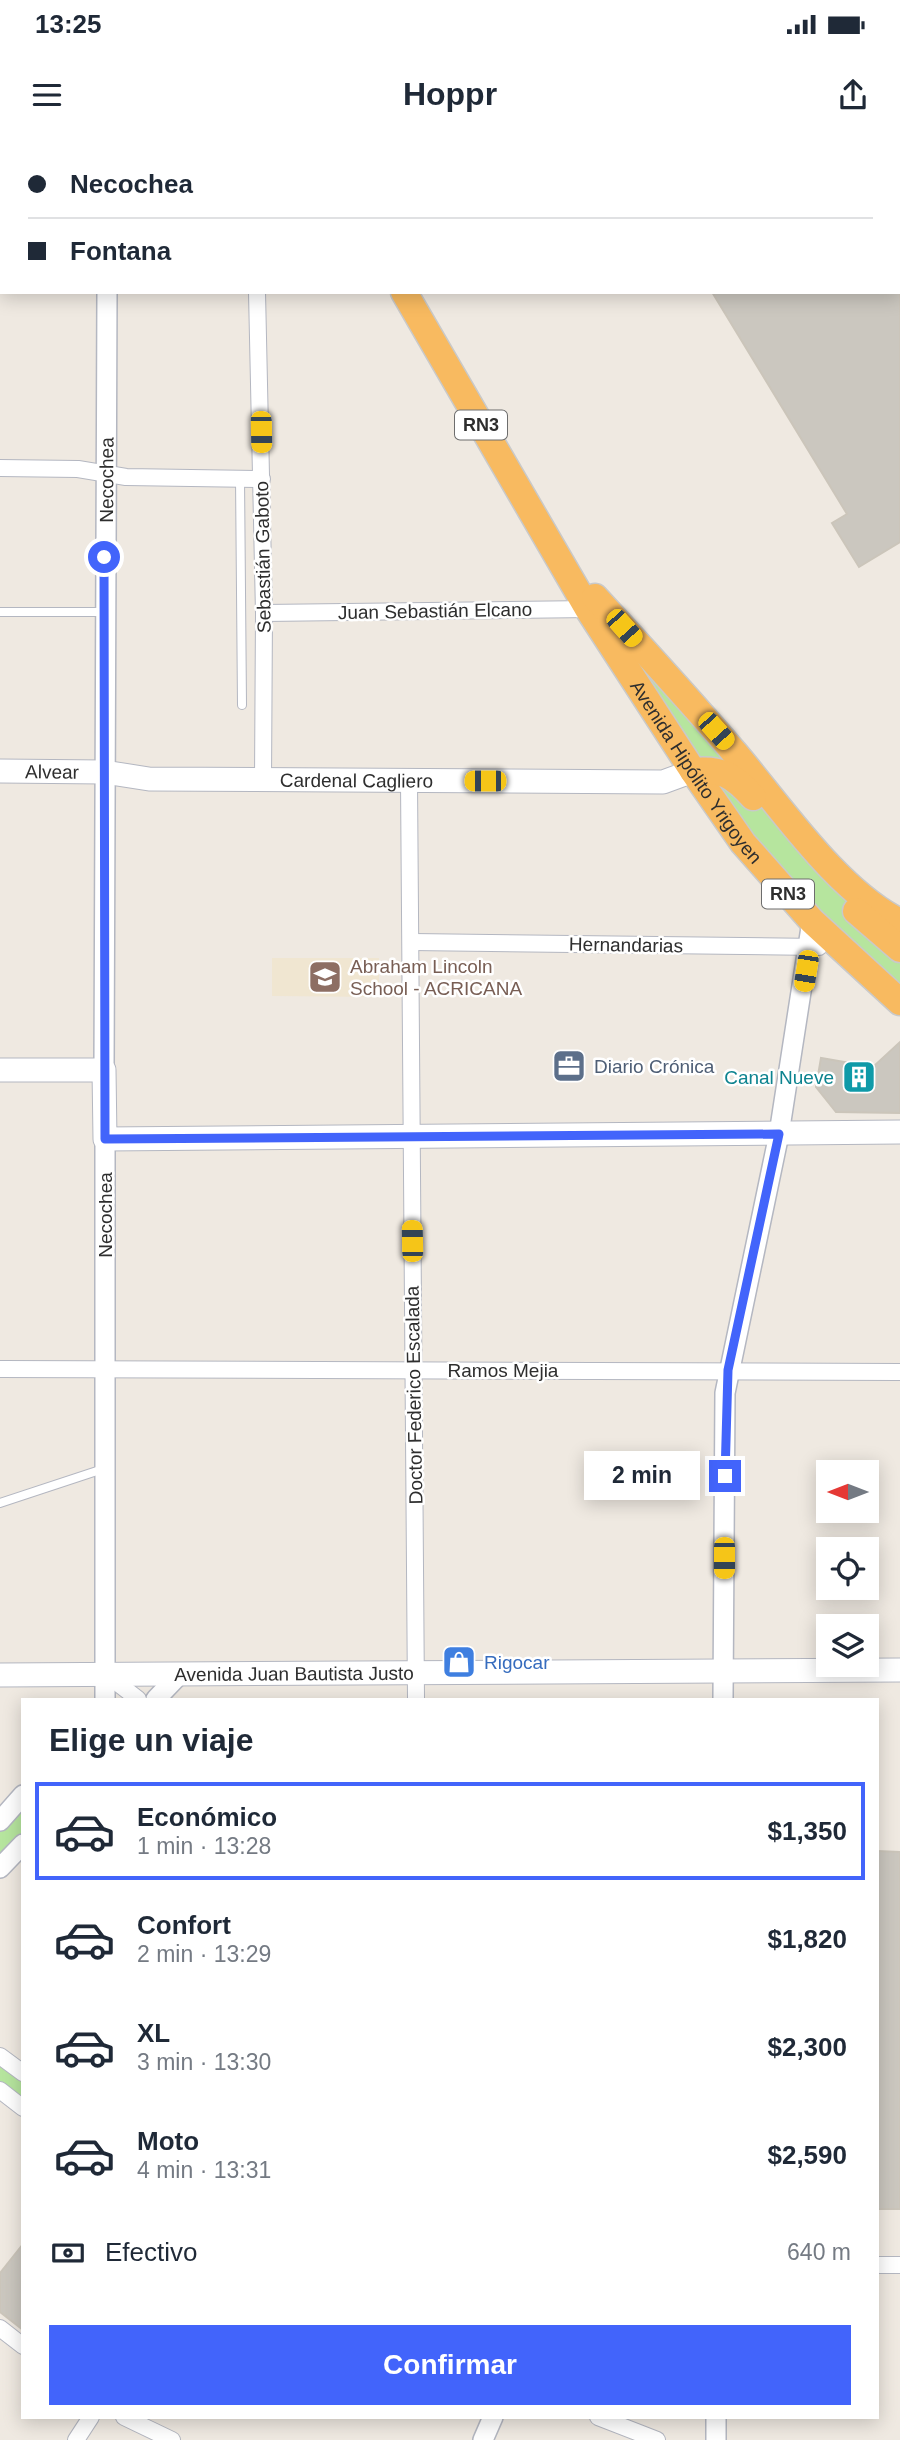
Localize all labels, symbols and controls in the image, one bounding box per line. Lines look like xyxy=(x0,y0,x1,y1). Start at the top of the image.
text: 13:25 xyxy=(35,9,102,39)
icon: menu xyxy=(28,76,66,114)
text: Hoppr xyxy=(403,76,497,112)
icon: share xyxy=(834,76,872,114)
text: Necochea xyxy=(70,169,193,199)
text: Fontana xyxy=(70,236,171,266)
road number: RN3 xyxy=(455,410,507,440)
car xyxy=(251,411,272,453)
street label: Necochea xyxy=(96,437,117,523)
street label: Sebastián Gaboto xyxy=(251,481,275,633)
route start xyxy=(88,541,120,573)
street label: Juan Sebastián Elcano xyxy=(338,599,532,623)
car xyxy=(603,605,646,651)
street label: Avenida Hipólito Yrigoyen xyxy=(626,676,766,867)
car xyxy=(695,708,738,754)
street label: Alvear xyxy=(25,761,80,782)
street label: Cardenal Cagliero xyxy=(280,769,433,791)
car xyxy=(465,771,507,792)
road number: RN3 xyxy=(762,880,814,908)
street label: Hernandarias xyxy=(569,934,683,956)
car xyxy=(793,949,820,993)
place label: Abraham Lincoln School - ACRICANA xyxy=(350,956,522,999)
school or university icon: Abraham Lincoln School - ACRICANA xyxy=(306,958,344,996)
office icon: Diario Crónica xyxy=(550,1047,588,1085)
place label: Diario Crónica xyxy=(594,1056,715,1077)
building icon: Canal Nueve xyxy=(840,1058,878,1096)
place label: Canal Nueve xyxy=(724,1067,834,1088)
street label: Necochea xyxy=(95,1172,116,1258)
car xyxy=(402,1220,423,1262)
street label: Doctor Federico Escalada xyxy=(402,1285,426,1504)
street label: Ramos Mejia xyxy=(448,1360,559,1381)
callout: 2 min xyxy=(585,1452,700,1500)
route end xyxy=(709,1460,741,1492)
north arrow xyxy=(816,1460,878,1522)
map controls xyxy=(816,1460,879,1677)
text: 2 min xyxy=(612,1462,672,1488)
car xyxy=(714,1537,735,1579)
button: locate xyxy=(816,1537,879,1600)
button: layers xyxy=(816,1614,879,1677)
shop icon: Rigocar xyxy=(440,1643,478,1681)
place label: Rigocar xyxy=(484,1652,550,1673)
street label: Avenida Juan Bautista Justo xyxy=(174,1662,414,1685)
text: Elige un viaje xyxy=(49,1722,254,1758)
icon: car xyxy=(53,1800,116,1863)
text: Económico xyxy=(137,1802,277,1832)
text: $1,350 xyxy=(767,1816,847,1846)
text: 1 min · 13:28 xyxy=(137,1833,271,1859)
icon: car xyxy=(53,1908,116,1971)
text: Confort xyxy=(137,1910,231,1940)
text: $1,820 xyxy=(767,1924,847,1954)
text: 2 min · 13:29 xyxy=(137,1941,271,1967)
icon: car xyxy=(53,2016,116,2079)
text: XL xyxy=(137,2018,170,2048)
text: $2,300 xyxy=(767,2032,847,2062)
text: 3 min · 13:30 xyxy=(137,2049,271,2075)
icon: car xyxy=(53,2124,116,2187)
text: Moto xyxy=(137,2126,199,2156)
text: $2,590 xyxy=(767,2140,847,2170)
text: 4 min · 13:31 xyxy=(137,2157,271,2183)
icon: cash xyxy=(49,2234,87,2272)
text: Efectivo xyxy=(105,2237,198,2267)
text: 640 m xyxy=(787,2239,851,2265)
button: Confirmar xyxy=(49,2325,851,2405)

